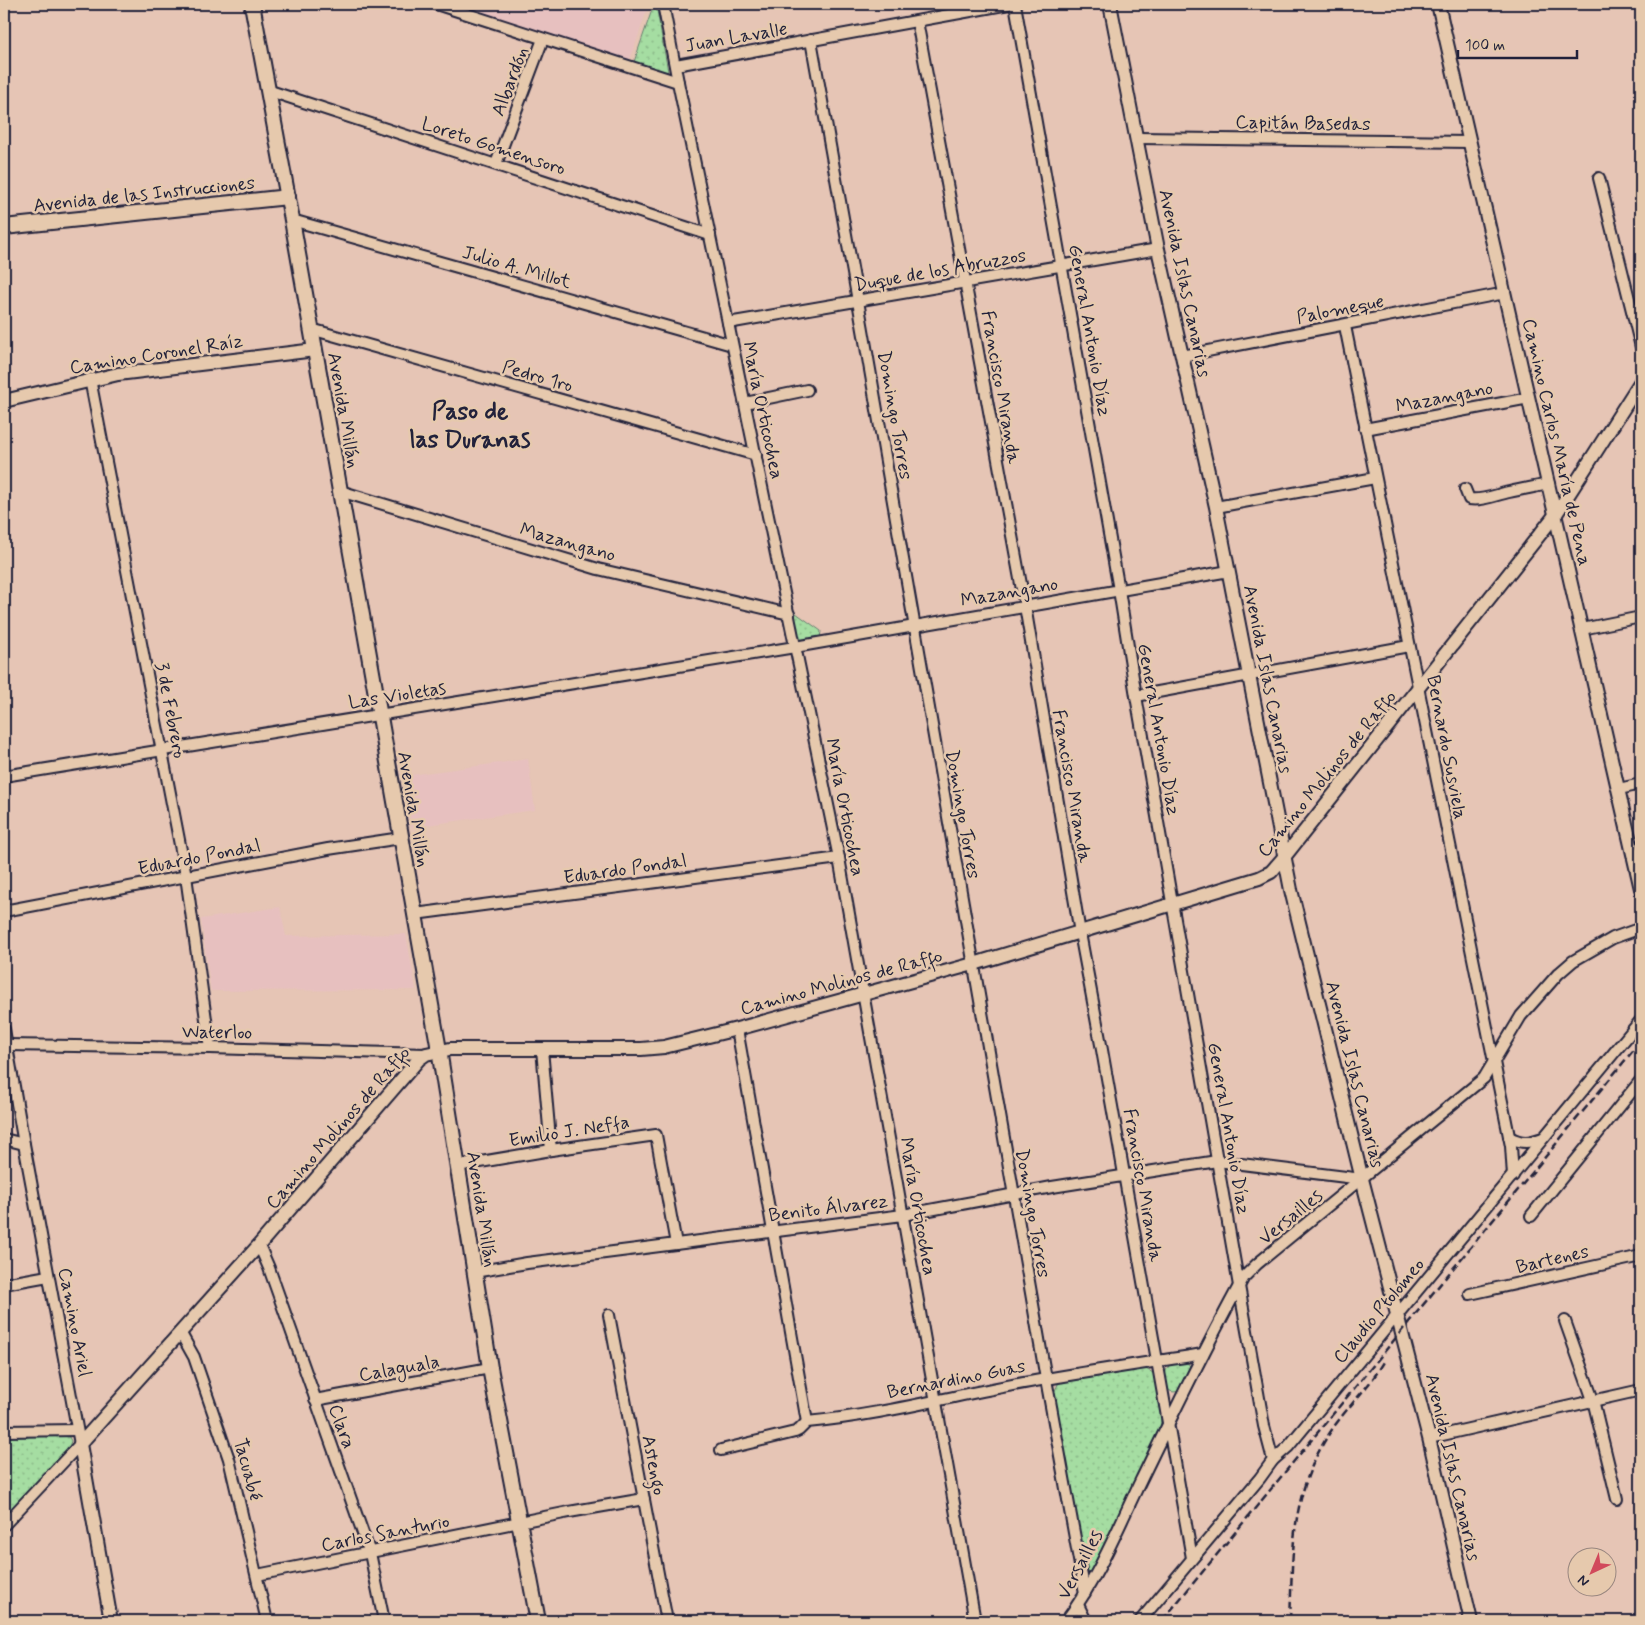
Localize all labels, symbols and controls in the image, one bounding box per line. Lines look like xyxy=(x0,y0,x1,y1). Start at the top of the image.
street label: Juan Lavalle xyxy=(683,16,789,59)
scale bar xyxy=(1458,28,1576,60)
text: 100 m xyxy=(1465,36,1505,56)
street label: Albardón xyxy=(486,43,535,120)
street label: Capitán Basedas xyxy=(1235,110,1371,137)
street label: Loreto Gomensoro xyxy=(418,111,569,181)
street label: Avenida de las Instrucciones xyxy=(32,170,256,219)
street label: Avenida Islas Canarias xyxy=(1152,187,1217,380)
street label: Julio A. Millot xyxy=(459,240,574,295)
street label: General Antonio Díaz xyxy=(1062,242,1117,418)
street label: Duque de los Abruzzos xyxy=(852,243,1028,298)
street label: Palomeque xyxy=(1294,289,1386,330)
street label: Francisco Miranda xyxy=(975,309,1026,466)
street label: Camino Carlos María de Pena xyxy=(1516,316,1597,568)
street label: Camino Coronel Raíz xyxy=(68,328,245,381)
street label: María Orticochea xyxy=(736,339,789,481)
street label: Domingo Torres xyxy=(870,349,918,482)
street label: Avenida Millán xyxy=(321,350,366,470)
street label: Pedro 1ro xyxy=(499,354,576,398)
street label: Mazangano xyxy=(1394,376,1495,420)
district label: Paso de las Duranas xyxy=(409,397,531,456)
street label: Mazangano xyxy=(517,517,618,569)
street label: Mazangano xyxy=(959,572,1060,614)
street label: Avenida Islas Canarias xyxy=(1237,583,1298,776)
street label: General Antonio Díaz xyxy=(1131,641,1186,817)
street label: 3 de Febrero xyxy=(149,660,192,760)
street label: Bernardo Susviela xyxy=(1420,673,1473,821)
street label: Las Violetas xyxy=(347,675,448,716)
street label: Camino Molinos de Raffo xyxy=(1252,685,1405,865)
street label: Francisco Miranda xyxy=(1046,708,1097,865)
street label: María Orticochea xyxy=(819,736,870,878)
street label: Domingo Torres xyxy=(938,748,986,881)
street label: Avenida Millán xyxy=(391,749,436,869)
street label: Eduardo Pondal xyxy=(136,833,263,882)
street label: Eduardo Pondal xyxy=(562,848,688,891)
street label: Camino Molinos de Raffo xyxy=(738,943,946,1024)
street label: Avenida Islas Canarias xyxy=(1319,978,1390,1171)
street label: Waterloo xyxy=(182,1019,252,1046)
street label: General Antonio Díaz xyxy=(1201,1040,1256,1216)
street label: Camino Molinos de Raffo xyxy=(260,1041,418,1217)
street label: Francisco Miranda xyxy=(1117,1107,1168,1264)
street label: Emilio J. Neffa xyxy=(507,1110,631,1153)
street label: María Orticochea xyxy=(893,1135,942,1277)
street label: Domingo Torres xyxy=(1008,1147,1056,1280)
street label: Avenida Millán xyxy=(460,1149,503,1269)
street label: Versailles xyxy=(1254,1184,1328,1251)
street label: Benito Álvarez xyxy=(767,1188,889,1228)
street label: Bartenes xyxy=(1513,1239,1591,1280)
street label: Claudio Ptolomeo xyxy=(1328,1253,1431,1369)
street label: Camino Ariel xyxy=(52,1266,97,1379)
street label: Calaguala xyxy=(357,1349,442,1390)
street label: Bernardino Guas xyxy=(885,1354,1028,1405)
street label: Avenida Islas Canarias xyxy=(1419,1371,1486,1564)
street label: Clara xyxy=(322,1401,361,1452)
street label: Astengo xyxy=(633,1433,672,1498)
street label: Tacuabé xyxy=(227,1435,268,1503)
street label: Carlos Santurio xyxy=(319,1509,452,1558)
street label: Versailles xyxy=(1052,1525,1109,1604)
north arrow xyxy=(1568,1548,1618,1598)
text: N xyxy=(1574,1571,1593,1590)

